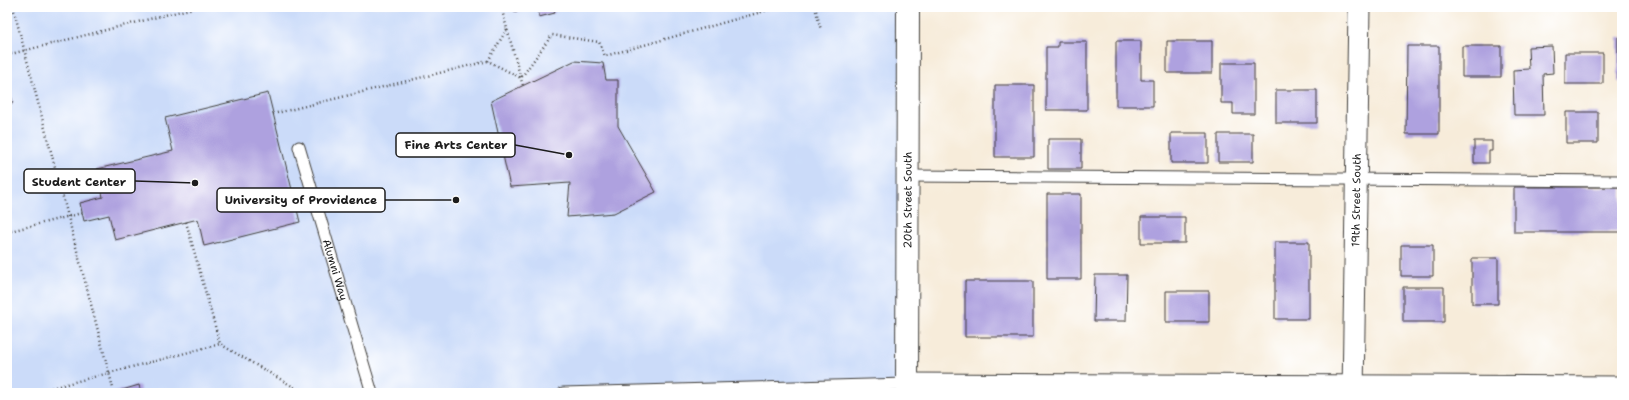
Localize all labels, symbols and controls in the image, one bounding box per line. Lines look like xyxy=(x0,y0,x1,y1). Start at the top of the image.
callout: Fine Arts Center xyxy=(396,133,515,157)
text: Fine Arts Center xyxy=(404,137,508,153)
street label: 20th Street South xyxy=(900,151,915,248)
street label: 19th Street South xyxy=(1348,153,1364,247)
callout: Student Center xyxy=(24,169,135,193)
text: Student Center xyxy=(32,174,127,190)
callout: University of Providence xyxy=(217,188,385,212)
text: University of Providence xyxy=(225,192,377,208)
street label: Alumni Way xyxy=(319,237,352,302)

